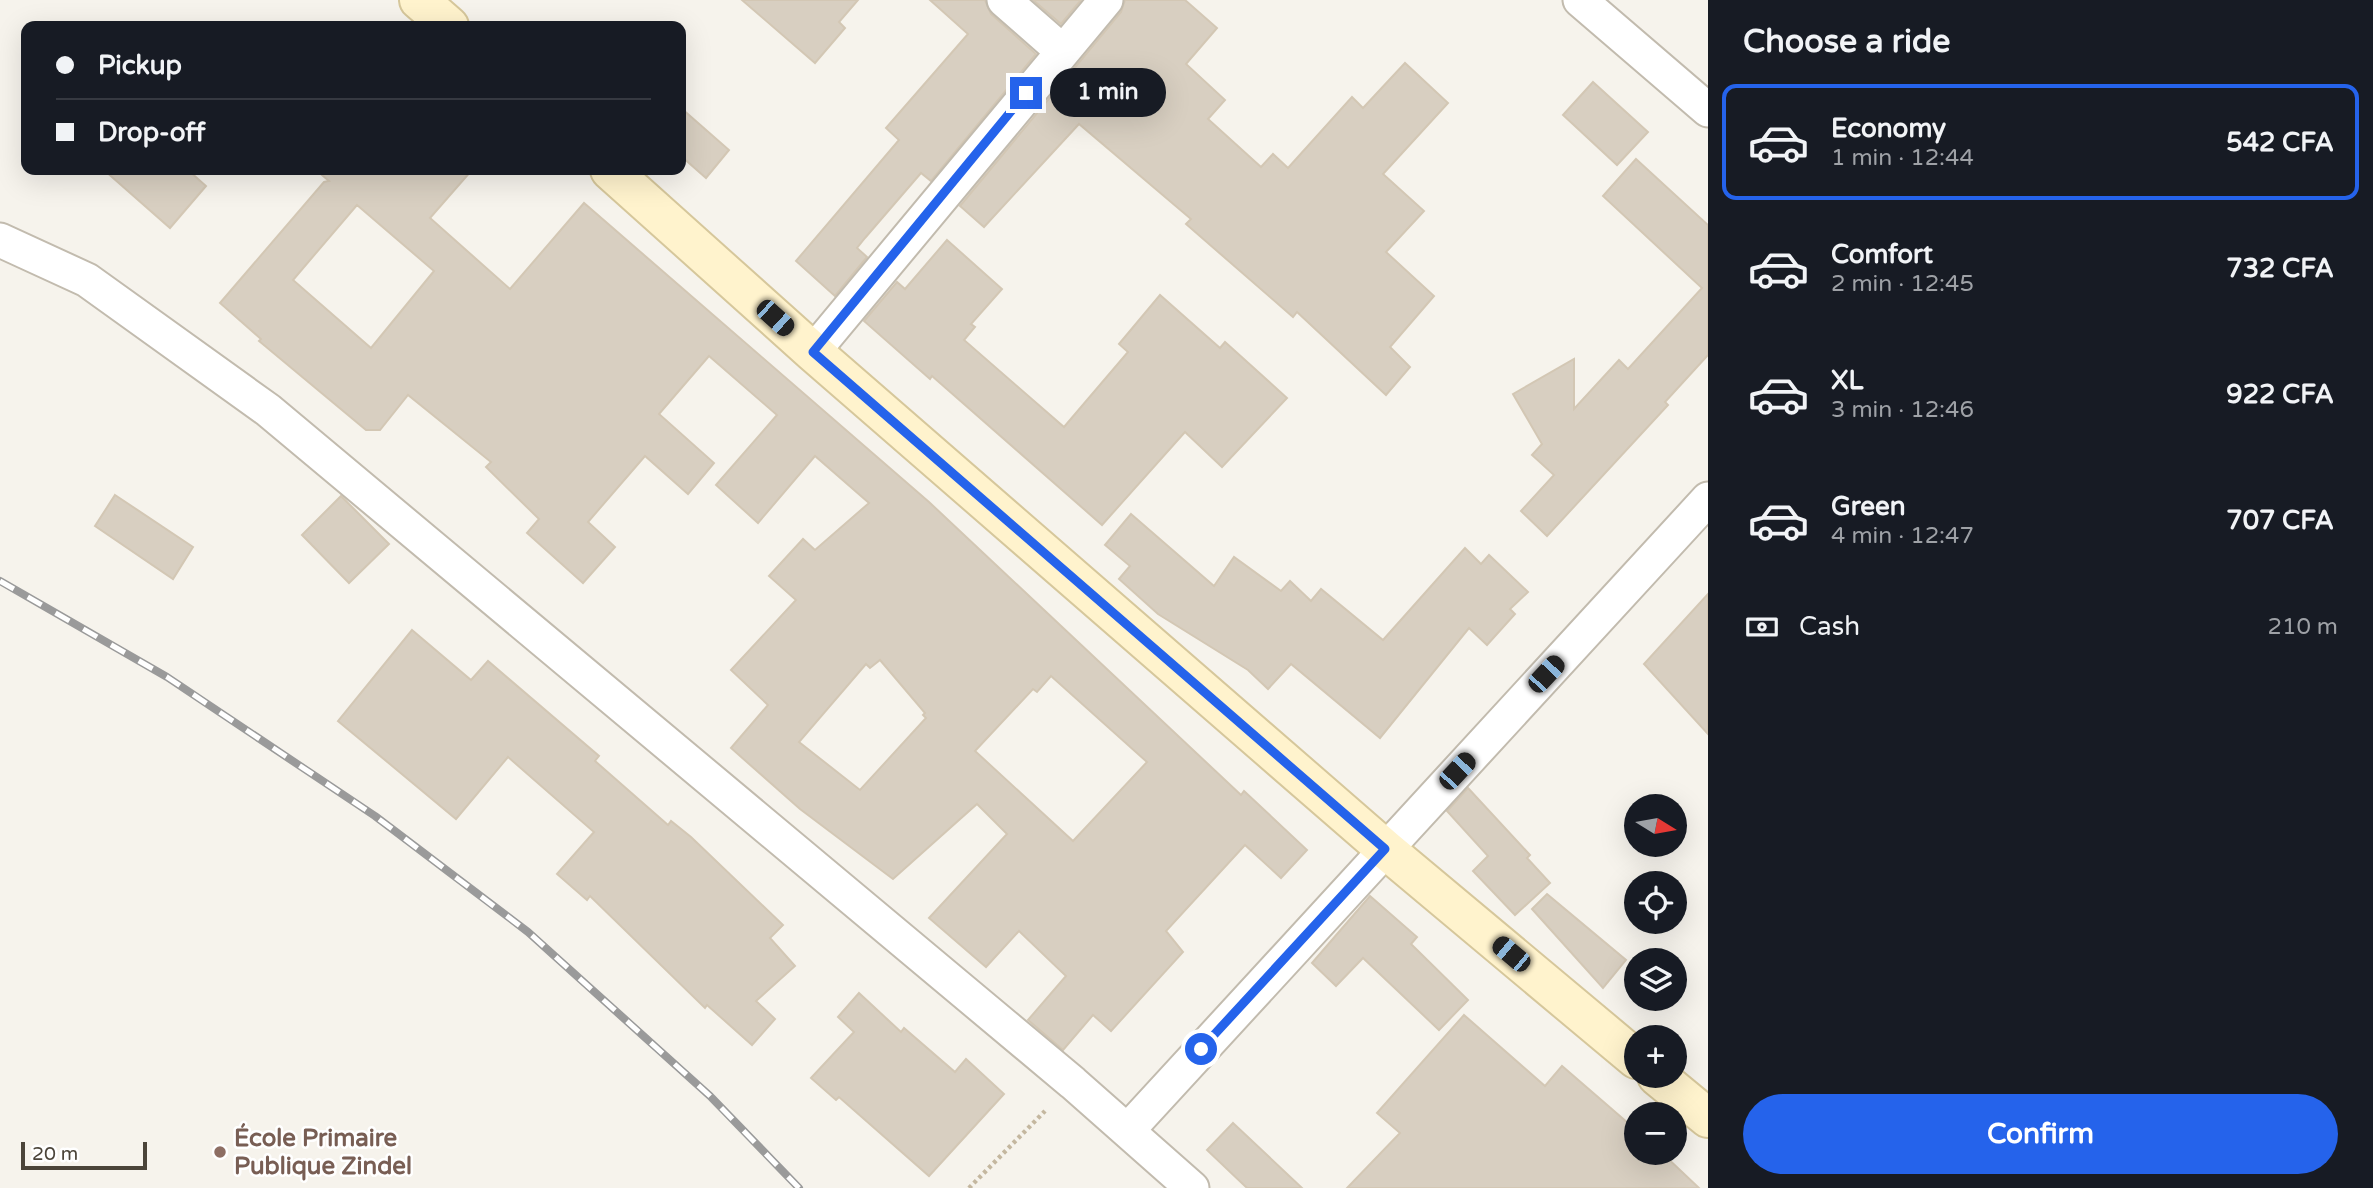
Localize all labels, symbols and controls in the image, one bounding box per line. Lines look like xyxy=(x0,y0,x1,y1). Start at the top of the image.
text: Choose a ride xyxy=(1743,23,1950,61)
text: Pickup xyxy=(98,50,182,81)
callout: 1 min xyxy=(1050,68,1166,118)
route end xyxy=(1010,77,1042,109)
text: 1 min xyxy=(1077,78,1139,106)
icon: car xyxy=(1747,111,1810,174)
text: Economy xyxy=(1831,113,1946,144)
text: Drop-off xyxy=(98,117,205,148)
text: 542 CFA xyxy=(2226,127,2334,158)
text: 1 min · 12:44 xyxy=(1831,144,1974,172)
icon: car xyxy=(1747,237,1810,300)
text: Comfort xyxy=(1831,239,1933,270)
text: 732 CFA xyxy=(2226,253,2334,284)
text: 2 min · 12:45 xyxy=(1831,270,1974,298)
car xyxy=(753,296,798,340)
icon: car xyxy=(1747,363,1810,426)
text: XL xyxy=(1831,365,1863,396)
text: 922 CFA xyxy=(2226,379,2334,410)
text: 3 min · 12:46 xyxy=(1831,396,1974,424)
icon: car xyxy=(1747,489,1810,552)
text: Green xyxy=(1831,491,1906,522)
text: 707 CFA xyxy=(2226,505,2334,536)
text: 4 min · 12:47 xyxy=(1831,522,1974,550)
icon: cash xyxy=(1743,608,1781,646)
text: Cash xyxy=(1799,611,1860,642)
text: 210 m xyxy=(2268,613,2338,641)
car xyxy=(1524,651,1569,697)
car xyxy=(1435,748,1480,794)
north arrow xyxy=(1624,794,1687,858)
map controls xyxy=(1624,794,1687,1165)
button: locate xyxy=(1624,871,1687,934)
car xyxy=(1489,932,1534,976)
button: layers xyxy=(1624,948,1687,1011)
button: + xyxy=(1624,1025,1687,1088)
route start xyxy=(1185,1033,1217,1065)
button: Confirm xyxy=(1743,1094,2338,1174)
button: − xyxy=(1624,1102,1687,1165)
place label: École Primaire Publique Zindel xyxy=(234,1123,412,1181)
scale bar xyxy=(21,1139,147,1171)
text: 20 m xyxy=(32,1143,78,1165)
marker: École Primaire Publique Zindel xyxy=(212,1144,228,1160)

